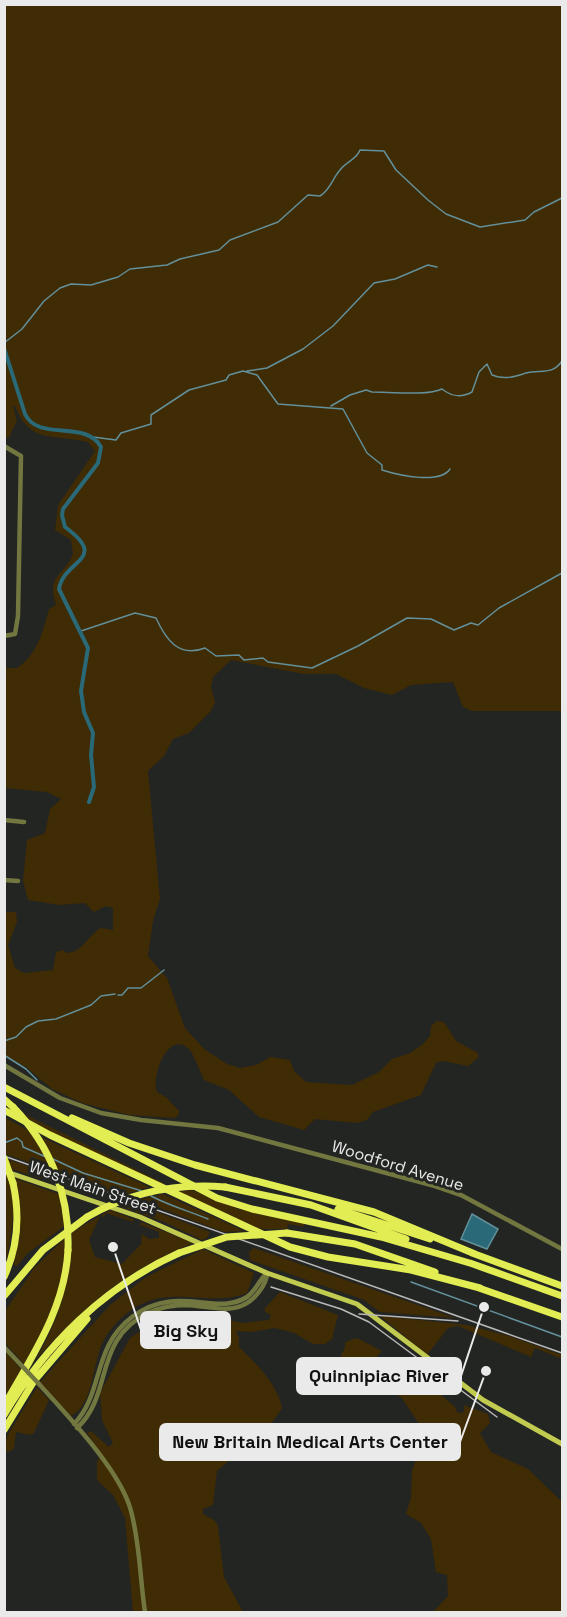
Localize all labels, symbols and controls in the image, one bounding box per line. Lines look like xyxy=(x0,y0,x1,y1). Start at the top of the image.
street label: Woodford Avenue xyxy=(329,1135,466,1196)
street label: West Main Street xyxy=(27,1156,159,1219)
callout: Big Sky xyxy=(141,1312,230,1348)
text: Big Sky xyxy=(154,1319,218,1342)
callout: Quinnipiac River xyxy=(297,1358,461,1394)
text: Quinnipiac River xyxy=(309,1364,449,1387)
callout: New Britain Medical Arts Center xyxy=(160,1424,460,1460)
text: New Britain Medical Arts Center xyxy=(172,1430,448,1453)

